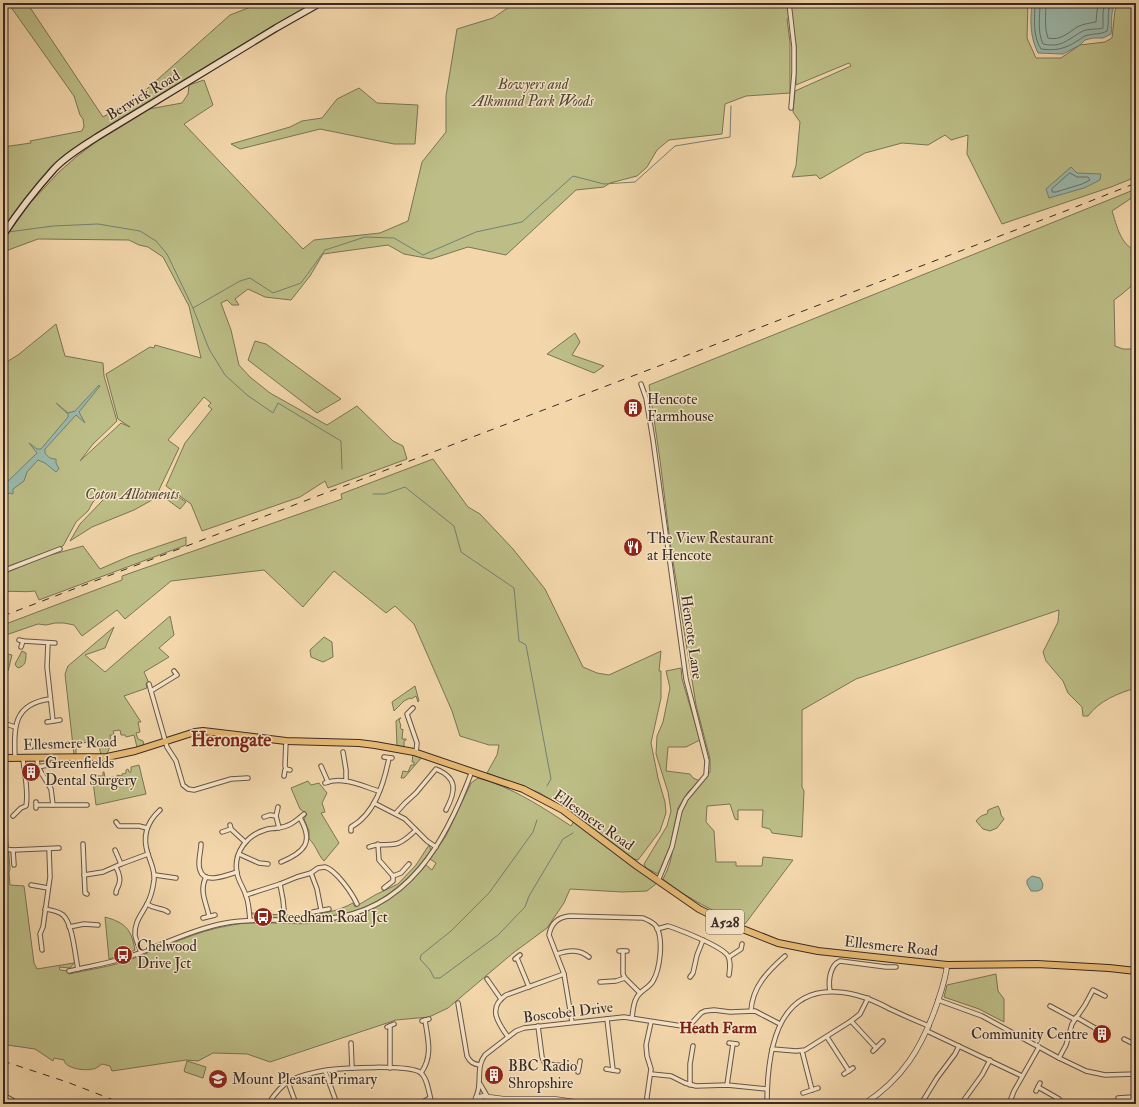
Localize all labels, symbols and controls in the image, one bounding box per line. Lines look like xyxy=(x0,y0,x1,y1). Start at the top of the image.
street label: Berwick Road xyxy=(103,66,184,125)
park label: Bowyers and Alkmund Park Woods xyxy=(470,75,594,111)
place label: Hencote Farmhouse xyxy=(647,390,714,426)
building icon: Hencote Farmhouse xyxy=(622,397,644,419)
park label: Coton Allotments xyxy=(85,485,180,504)
place label: The View Restaurant at Hencote xyxy=(647,529,774,565)
restaurant icon: The View Restaurant at Hencote xyxy=(622,536,644,558)
street label: Hencote Lane xyxy=(676,594,707,680)
district label: Herongate xyxy=(191,728,271,753)
street label: Ellesmere Road xyxy=(23,732,118,755)
place label: Greenfields Dental Surgery xyxy=(45,754,137,790)
building icon: Greenfields Dental Surgery xyxy=(20,761,42,783)
street label: Ellesmere Road xyxy=(550,786,638,856)
bus stop icon: Reedham Road Jct xyxy=(252,906,274,928)
place label: Reedham Road Jct xyxy=(277,908,388,928)
road number: A528 xyxy=(706,910,744,934)
street label: Ellesmere Road xyxy=(843,932,939,961)
place label: Chelwood Drive Jct xyxy=(137,937,197,974)
bus stop icon: Chelwood Drive Jct xyxy=(112,944,134,966)
street label: Boscobel Drive xyxy=(522,998,614,1027)
district label: Heath Farm xyxy=(679,1018,757,1038)
building icon: Community Centre xyxy=(1091,1023,1113,1045)
place label: Community Centre xyxy=(971,1025,1088,1044)
place label: BBC Radio Shropshire xyxy=(508,1057,577,1094)
building icon: BBC Radio Shropshire xyxy=(483,1064,505,1086)
school or university icon: Mount Pleasant Primary xyxy=(207,1068,229,1090)
place label: Mount Pleasant Primary xyxy=(232,1070,377,1089)

